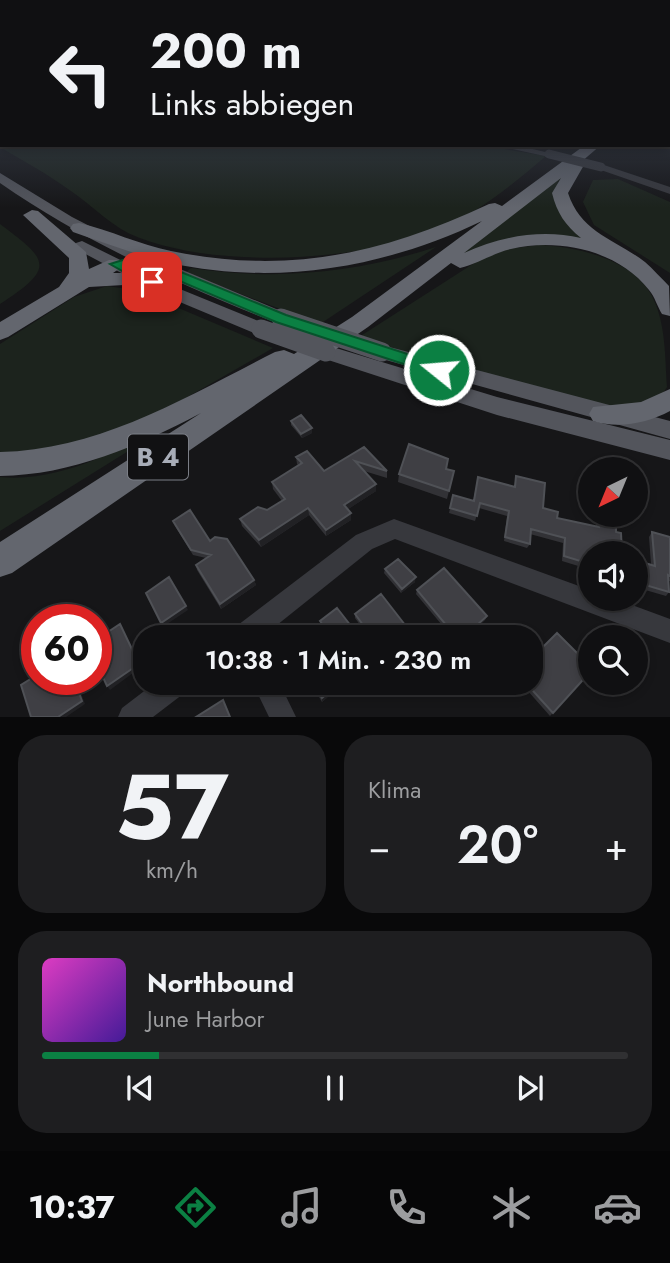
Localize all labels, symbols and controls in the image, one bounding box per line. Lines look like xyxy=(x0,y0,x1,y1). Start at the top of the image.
text: 200 m xyxy=(150,16,302,86)
icon: left xyxy=(35,28,126,119)
text: Links abbiegen xyxy=(150,81,354,127)
pin xyxy=(122,252,182,312)
icon: arrive xyxy=(133,263,171,301)
position arrow xyxy=(402,333,476,407)
road number: B 4 xyxy=(128,435,188,480)
north arrow xyxy=(578,457,648,527)
map controls xyxy=(578,457,648,695)
button: sound xyxy=(578,541,648,611)
speed limit sign: 60 xyxy=(21,604,112,695)
button: search xyxy=(578,625,648,695)
text: 10:38 · 1 Min. · 230 m xyxy=(205,641,471,679)
text: 57 xyxy=(115,742,229,873)
text: Klima xyxy=(368,773,421,807)
text: 20° xyxy=(457,807,538,883)
text: − xyxy=(368,819,390,874)
text: + xyxy=(605,819,628,874)
text: km/h xyxy=(146,853,198,887)
text: Northbound xyxy=(147,964,294,1002)
text: June Harbor xyxy=(147,1002,264,1036)
icon: previous xyxy=(121,1069,159,1107)
icon: pause xyxy=(316,1069,354,1107)
icon: next xyxy=(511,1069,549,1107)
icon: directions xyxy=(171,1183,220,1232)
icon: music xyxy=(277,1183,326,1232)
icon: phone xyxy=(382,1183,431,1232)
icon: climate xyxy=(487,1183,536,1232)
icon: car xyxy=(593,1183,642,1232)
text: 10:37 xyxy=(28,1184,115,1230)

